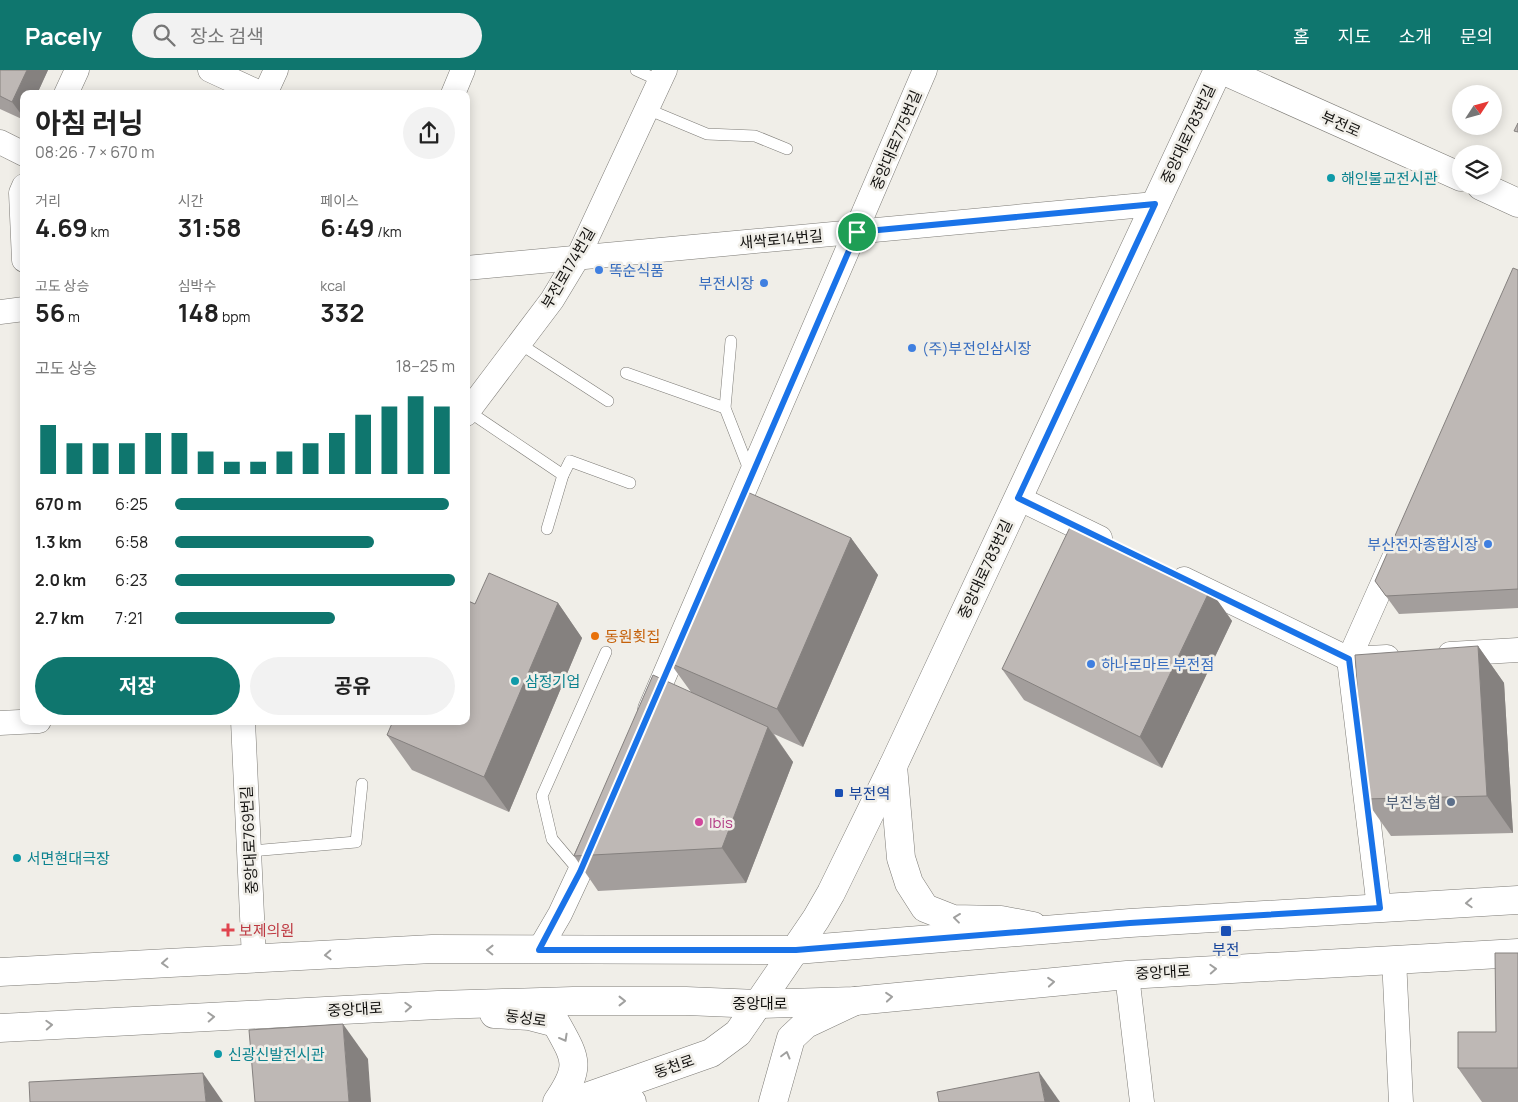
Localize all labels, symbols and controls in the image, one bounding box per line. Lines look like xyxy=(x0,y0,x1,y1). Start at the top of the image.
search box xyxy=(132,13,482,58)
text: Pacely xyxy=(25,19,102,52)
icon: search xyxy=(150,21,178,49)
text: 장소 검색 xyxy=(190,23,264,49)
text: 홈 xyxy=(1293,24,1310,48)
text: 지도 xyxy=(1338,24,1371,48)
text: 소개 xyxy=(1399,24,1432,48)
text: 문의 xyxy=(1460,24,1493,48)
street label: 중앙대로783번길 xyxy=(1156,81,1220,187)
north arrow xyxy=(1452,85,1502,135)
map controls xyxy=(1452,85,1502,195)
street label: 중앙대로775번길 xyxy=(865,87,927,193)
text: 아침 러닝 xyxy=(35,103,144,141)
street label: 부전로 xyxy=(1318,106,1364,142)
button: share xyxy=(403,107,455,159)
text: 08:26 · 7 × 670 m xyxy=(35,141,155,163)
button: layers xyxy=(1452,145,1502,195)
place label: 해인불교전시관 xyxy=(1341,168,1438,189)
marker: 해인불교전시관 xyxy=(1325,172,1337,184)
text: 거리 xyxy=(35,191,61,210)
text: 시간 xyxy=(178,191,203,210)
text: 페이스 xyxy=(320,191,359,210)
text: 4.69 xyxy=(35,210,88,245)
text: 31:58 xyxy=(178,210,242,245)
text: 6:49 xyxy=(320,210,375,245)
pin xyxy=(836,211,878,253)
icon: arrive xyxy=(843,218,871,246)
text: km xyxy=(88,222,109,241)
text: /km xyxy=(375,222,402,241)
street label: 부전로174번길 xyxy=(536,224,600,312)
street label: 새싹로14번길 xyxy=(738,225,824,253)
place label: 똑순식품 xyxy=(609,260,664,281)
marker: 똑순식품 xyxy=(593,264,605,276)
place label: 부전시장 xyxy=(699,273,754,294)
text: 고도 상승 xyxy=(35,276,89,295)
text: 심박수 xyxy=(178,276,216,295)
text: kcal xyxy=(320,276,346,295)
marker: 부전시장 xyxy=(758,277,770,289)
text: 56 xyxy=(35,295,65,330)
text: 148 xyxy=(178,295,219,330)
text: 332 xyxy=(320,295,364,330)
text: m xyxy=(65,307,80,326)
text: bpm xyxy=(219,307,250,326)
place label: (주)부전인삼시장 xyxy=(922,338,1032,359)
marker: (주)부전인삼시장 xyxy=(906,342,918,354)
text: 18–25 m xyxy=(396,355,455,377)
text: 고도 상승 xyxy=(35,357,97,379)
text: 670 m xyxy=(35,493,82,515)
text: 6:25 xyxy=(115,493,148,515)
street label: 중앙대로783번길 xyxy=(953,516,1017,622)
text: 1.3 km xyxy=(35,531,82,553)
text: 6:58 xyxy=(115,531,148,553)
place label: 부산전자종합시장 xyxy=(1368,534,1478,555)
marker: 부산전자종합시장 xyxy=(1482,538,1494,550)
text: 2.0 km xyxy=(35,569,86,591)
text: 6:23 xyxy=(115,569,148,591)
text: 2.7 km xyxy=(35,607,84,629)
text: 7:21 xyxy=(115,607,143,629)
place label: 동원횟집 xyxy=(605,626,660,647)
marker: 동원횟집 xyxy=(589,630,601,642)
place label: 하나로마트 부전점 xyxy=(1101,654,1214,675)
button: 저장 xyxy=(35,657,240,715)
button: 공유 xyxy=(250,657,455,715)
marker: 하나로마트 부전점 xyxy=(1085,658,1097,670)
place label: 삼정기업 xyxy=(525,671,580,692)
marker: 삼정기업 xyxy=(509,675,521,687)
place label: 부전역 xyxy=(849,783,890,804)
street label: 중앙대로769번길 xyxy=(236,785,262,895)
marker: 부전역 xyxy=(833,787,845,799)
place label: 부전농협 xyxy=(1386,792,1441,813)
marker: 부전농협 xyxy=(1445,796,1457,808)
place label: Ibis xyxy=(709,812,733,833)
marker: Ibis xyxy=(693,816,705,828)
place label: 서면현대극장 xyxy=(27,848,110,869)
marker: 서면현대극장 xyxy=(11,852,23,864)
one-way arrow xyxy=(1465,898,1473,909)
one-way arrow xyxy=(952,913,960,924)
place label: 보제의원 xyxy=(239,920,294,941)
marker: 보제의원 xyxy=(221,923,235,937)
marker: 부전 xyxy=(1219,924,1233,938)
place label: 부전 xyxy=(1212,939,1240,960)
one-way arrow xyxy=(486,945,494,955)
one-way arrow xyxy=(323,949,331,960)
one-way arrow xyxy=(161,958,169,969)
street label: 중앙대로 xyxy=(1135,960,1191,984)
one-way arrow xyxy=(1209,964,1217,975)
one-way arrow xyxy=(1047,977,1055,988)
one-way arrow xyxy=(885,992,893,1003)
street label: 중앙대로 xyxy=(732,993,788,1014)
one-way arrow xyxy=(618,996,626,1006)
street label: 중앙대로 xyxy=(327,997,383,1021)
one-way arrow xyxy=(404,1001,412,1012)
street label: 동성로 xyxy=(504,1005,548,1031)
one-way arrow xyxy=(208,1012,215,1022)
one-way arrow xyxy=(45,1020,53,1031)
one-way arrow xyxy=(558,1033,568,1042)
place label: 신광신발전시관 xyxy=(228,1044,325,1065)
marker: 신광신발전시관 xyxy=(212,1048,224,1060)
street label: 동천로 xyxy=(651,1049,697,1083)
one-way arrow xyxy=(781,1051,791,1060)

